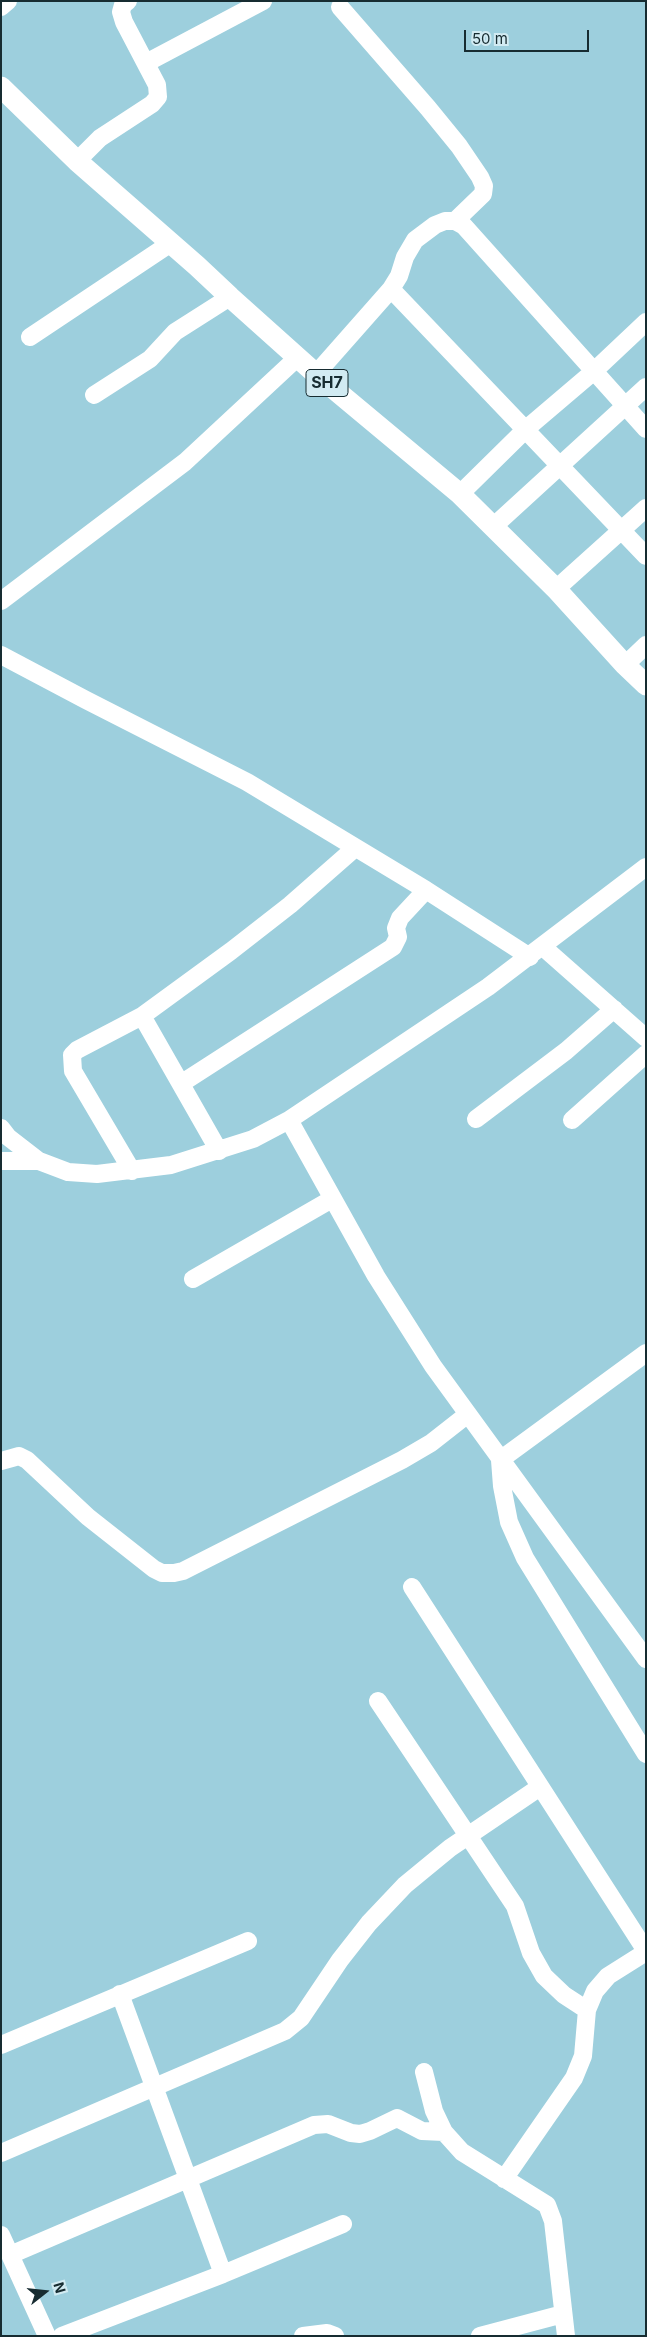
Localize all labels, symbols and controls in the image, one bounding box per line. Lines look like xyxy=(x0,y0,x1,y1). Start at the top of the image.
scale bar xyxy=(467,20,592,52)
text: 50 m xyxy=(472,29,508,48)
road number: SH7 xyxy=(306,369,348,396)
north arrow xyxy=(20,2267,70,2317)
text: N xyxy=(50,2280,70,2295)

